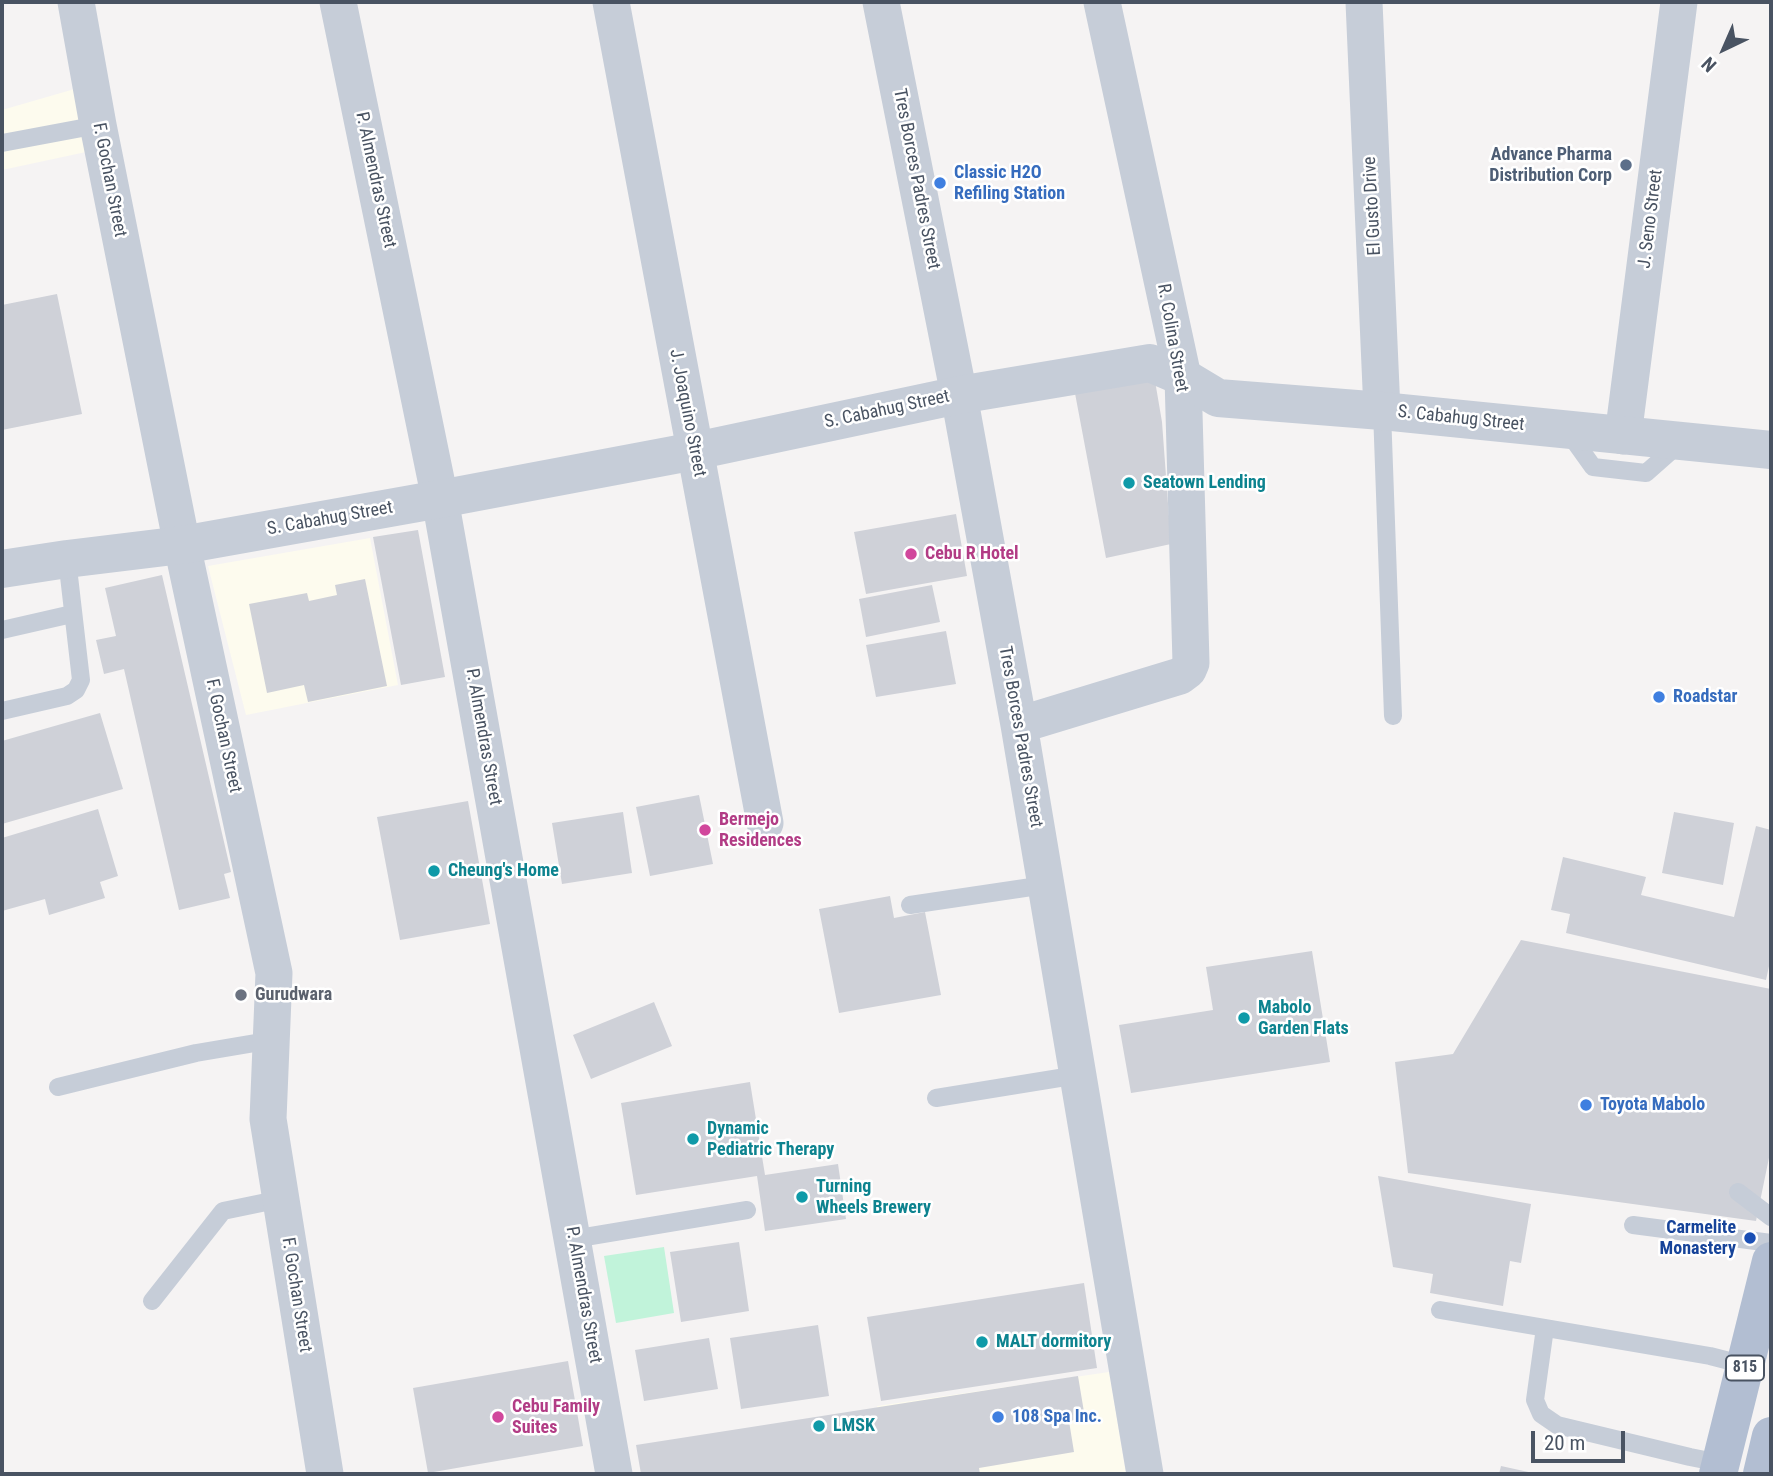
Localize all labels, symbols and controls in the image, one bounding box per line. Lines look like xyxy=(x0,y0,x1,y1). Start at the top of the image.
north arrow xyxy=(1689,14,1759,84)
text: N xyxy=(1697,52,1721,77)
street label: Tres Borces Padres Street xyxy=(888,87,944,271)
street label: P. Almendras Street xyxy=(350,110,400,250)
street label: F. Gochan Street xyxy=(87,121,131,239)
place label: Advance Pharma Distribution Corp xyxy=(1489,144,1612,186)
street label: El Gusto Drive xyxy=(1360,156,1386,256)
marker: Advance Pharma Distribution Corp xyxy=(1618,157,1634,173)
place label: Classic H2O Refiling Station xyxy=(954,162,1065,204)
street label: J. Seno Street xyxy=(1634,168,1668,270)
marker: Classic H2O Refiling Station xyxy=(932,175,948,191)
street label: R. Colina Street xyxy=(1152,282,1192,394)
street label: J. Joaquino Street xyxy=(664,347,710,479)
street label: S. Cabahug Street xyxy=(823,386,951,434)
street label: S. Cabahug Street xyxy=(1397,402,1525,436)
place label: Seatown Lending xyxy=(1143,472,1266,494)
marker: Seatown Lending xyxy=(1121,475,1137,491)
street label: S. Cabahug Street xyxy=(266,497,394,541)
place label: Cebu R Hotel xyxy=(925,543,1019,565)
marker: Cebu R Hotel xyxy=(903,546,919,562)
street label: Tres Borces Padres Street xyxy=(993,645,1047,829)
street label: P. Almendras Street xyxy=(460,667,506,807)
street label: F. Gochan Street xyxy=(200,677,246,795)
place label: Roadstar xyxy=(1673,686,1737,708)
marker: Roadstar xyxy=(1651,689,1667,705)
place label: Bermejo Residences xyxy=(719,809,802,852)
marker: Bermejo Residences xyxy=(697,822,713,838)
place label: Cheung's Home xyxy=(448,860,559,882)
marker: Cheung's Home xyxy=(426,863,442,879)
place label: Gurudwara xyxy=(255,984,332,1006)
marker: Gurudwara xyxy=(233,987,249,1003)
place label: Mabolo Garden Flats xyxy=(1258,997,1349,1040)
marker: Mabolo Garden Flats xyxy=(1236,1010,1252,1026)
place label: Toyota Mabolo xyxy=(1600,1094,1705,1116)
marker: Toyota Mabolo xyxy=(1578,1097,1594,1113)
place label: Dynamic Pediatric Therapy xyxy=(707,1118,834,1160)
marker: Dynamic Pediatric Therapy xyxy=(685,1131,701,1147)
place label: Turning Wheels Brewery xyxy=(816,1176,931,1218)
marker: Turning Wheels Brewery xyxy=(794,1189,810,1205)
place label: Carmelite Monastery xyxy=(1660,1217,1736,1260)
street label: P. Almendras Street xyxy=(560,1225,606,1365)
marker: Carmelite Monastery xyxy=(1742,1230,1758,1246)
street label: F. Gochan Street xyxy=(276,1236,316,1354)
place label: MALT dormitory xyxy=(996,1331,1111,1353)
marker: MALT dormitory xyxy=(974,1334,990,1350)
road number: 815 xyxy=(1726,1356,1764,1380)
place label: Cebu Family Suites xyxy=(512,1396,600,1438)
place label: 108 Spa Inc. xyxy=(1012,1406,1102,1428)
marker: Cebu Family Suites xyxy=(490,1409,506,1425)
marker: 108 Spa Inc. xyxy=(990,1409,1006,1425)
place label: LMSK xyxy=(833,1415,875,1437)
scale bar xyxy=(1535,1416,1630,1460)
marker: LMSK xyxy=(811,1418,827,1434)
text: 20 m xyxy=(1544,1431,1585,1455)

